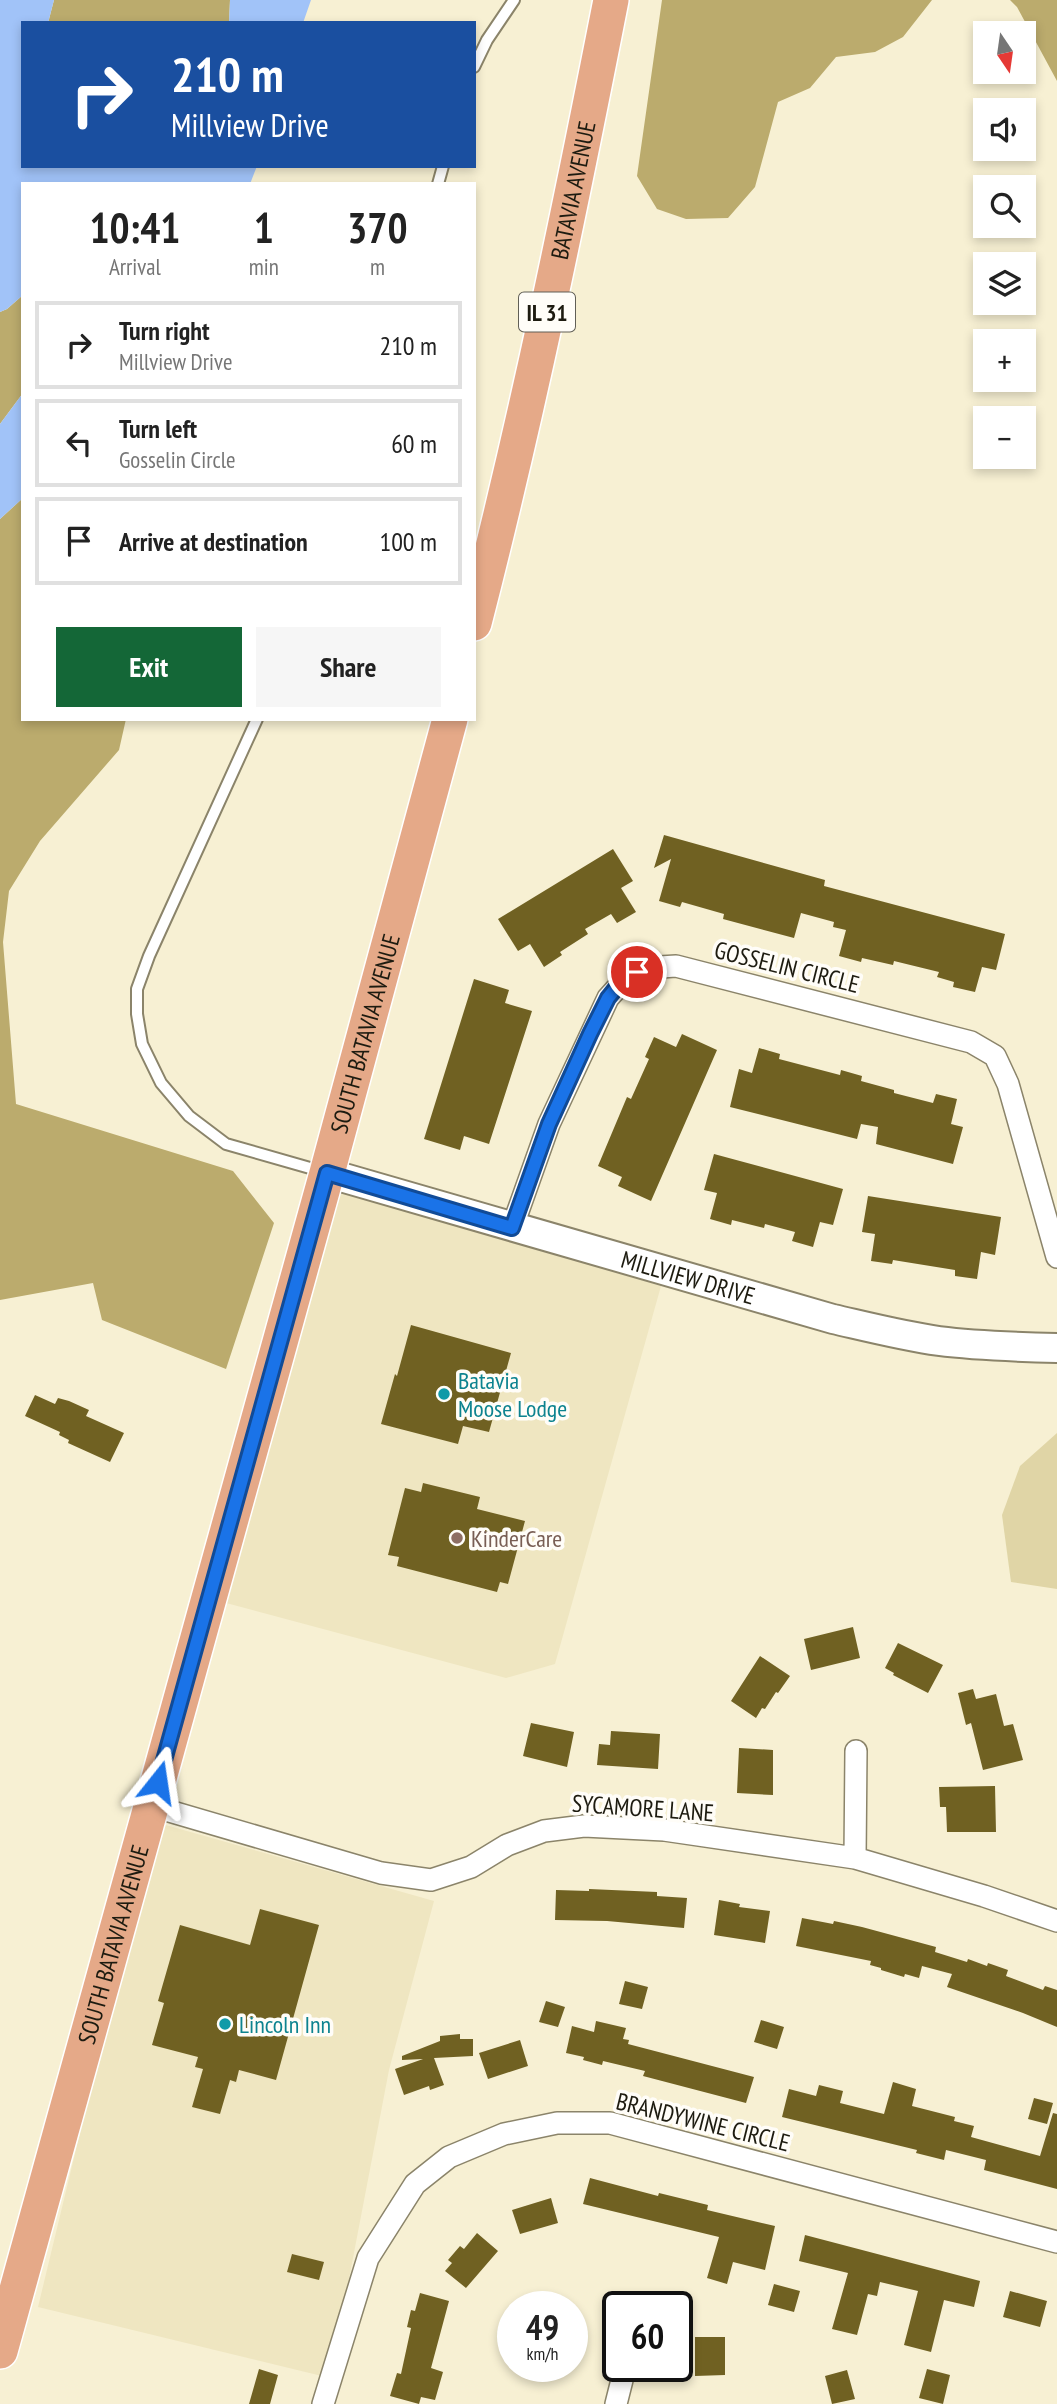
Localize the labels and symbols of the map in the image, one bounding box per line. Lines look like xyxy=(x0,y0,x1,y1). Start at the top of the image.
north arrow xyxy=(973,21,1036,84)
street label: BATAVIA AVENUE xyxy=(543,118,602,262)
road number: IL 31 xyxy=(519,292,575,332)
street label: SOUTH BATAVIA AVENUE xyxy=(323,930,407,1137)
street label: GOSSELIN CIRCLE xyxy=(711,934,863,1000)
pin xyxy=(607,942,667,1002)
street label: MILLVIEW DRIVE xyxy=(618,1243,759,1311)
place label: Batavia Moose Lodge xyxy=(458,1365,567,1424)
marker: Batavia Moose Lodge xyxy=(436,1386,452,1402)
place label: KinderCare xyxy=(471,1523,562,1554)
marker: KinderCare xyxy=(449,1530,465,1546)
position arrow xyxy=(121,1745,195,1819)
street label: SYCAMORE LANE xyxy=(571,1788,715,1828)
street label: SOUTH BATAVIA AVENUE xyxy=(70,1841,155,2047)
place label: Lincoln Inn xyxy=(239,2009,331,2040)
marker: Lincoln Inn xyxy=(217,2016,233,2032)
street label: BRANDYWINE CIRCLE xyxy=(613,2085,793,2159)
speed limit sign: 60 xyxy=(602,2291,693,2382)

